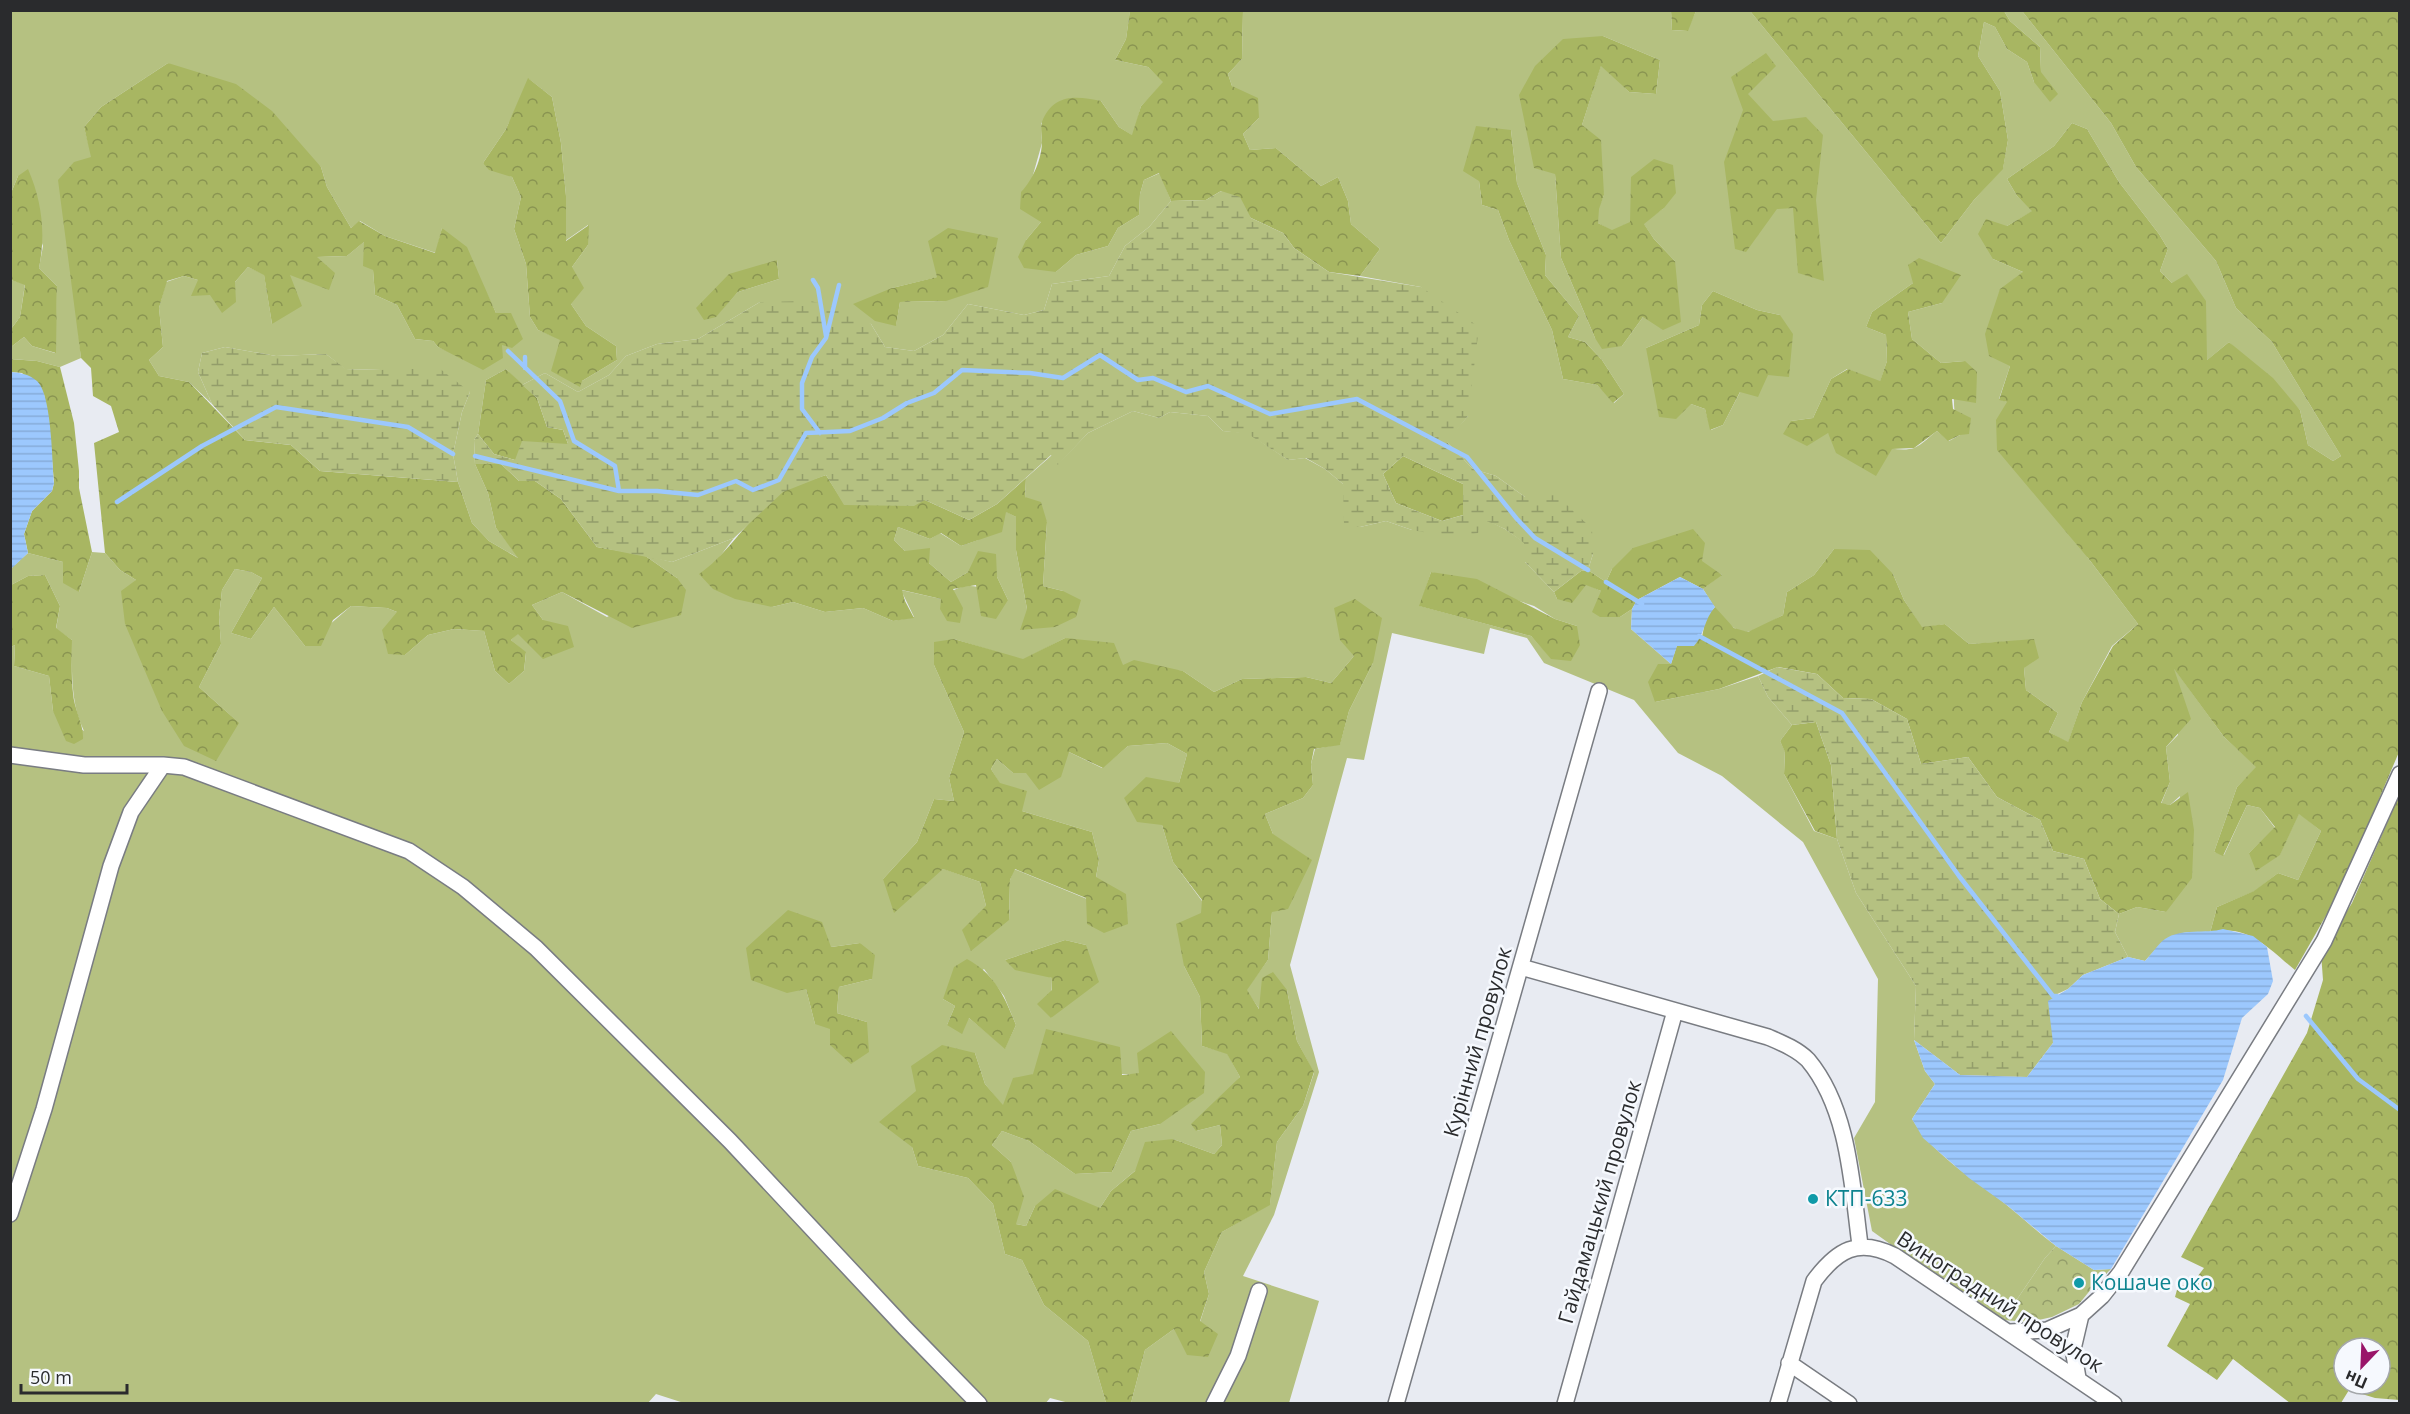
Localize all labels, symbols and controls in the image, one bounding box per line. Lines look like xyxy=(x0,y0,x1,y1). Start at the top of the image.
street label: Курінний провулок xyxy=(1436,943,1518,1140)
street label: Гайдамацький провулок xyxy=(1551,1077,1647,1327)
place label: КТП-633 xyxy=(1825,1184,1907,1212)
marker: КТП-633 xyxy=(1806,1192,1820,1206)
street label: Виноградний провулок xyxy=(1892,1224,2109,1378)
place label: Кошаче око xyxy=(2091,1268,2213,1296)
marker: Кошаче око xyxy=(2072,1276,2086,1290)
north arrow xyxy=(2332,1336,2392,1396)
scale bar xyxy=(21,1357,128,1395)
text: 50 m xyxy=(30,1365,72,1389)
text: Пн xyxy=(2341,1365,2371,1394)

